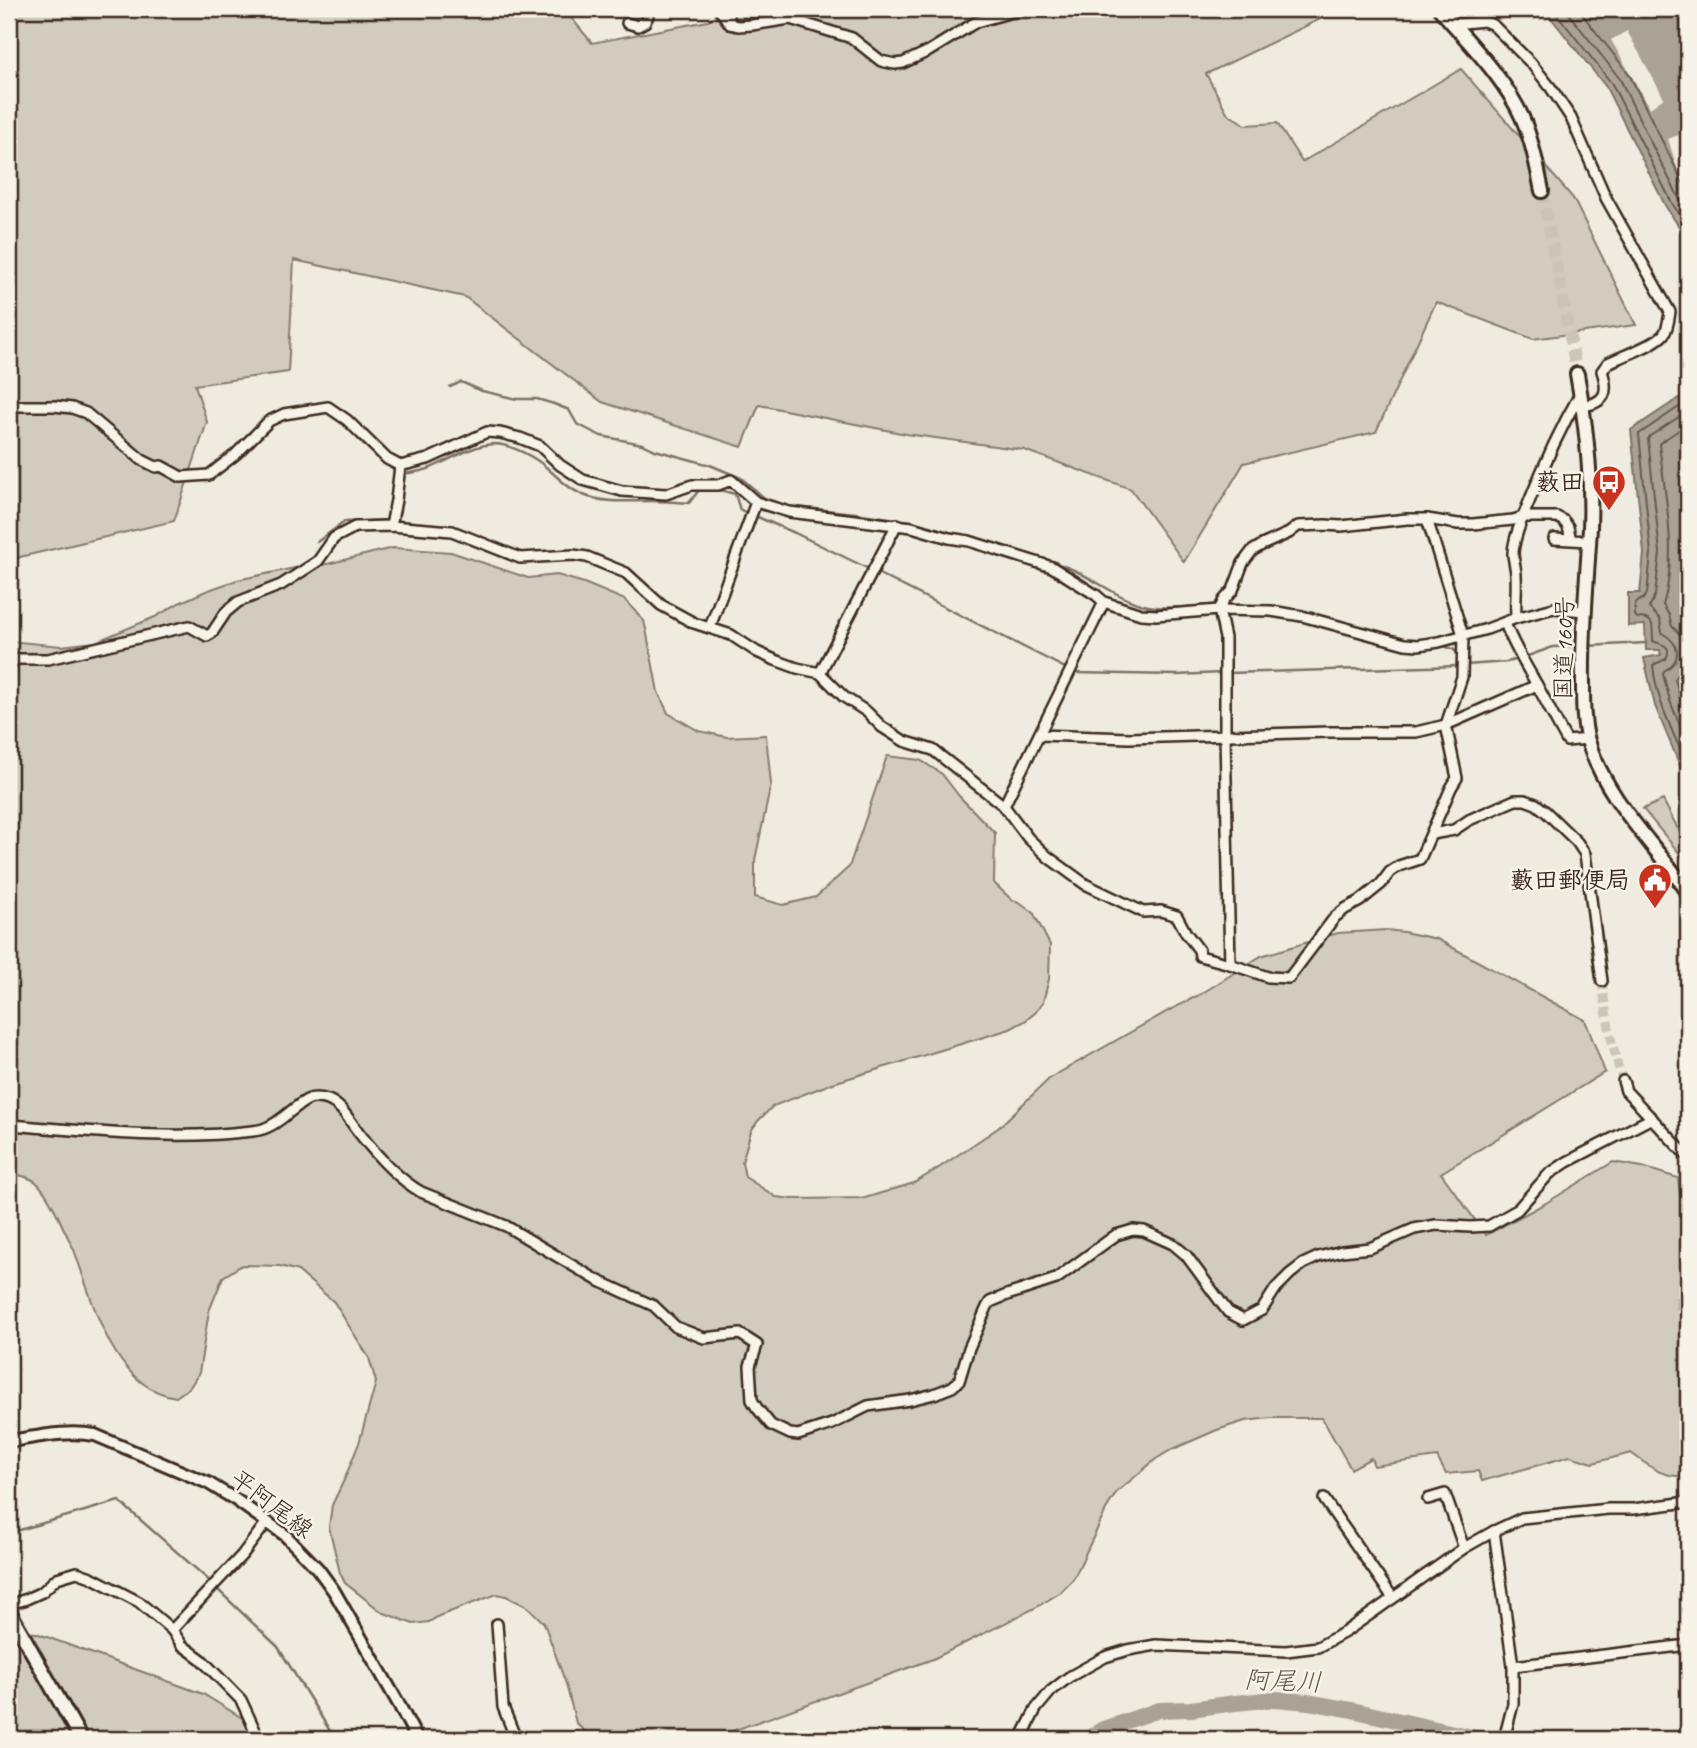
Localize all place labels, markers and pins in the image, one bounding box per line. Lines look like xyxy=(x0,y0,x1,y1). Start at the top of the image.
bus stop icon: 薮田 xyxy=(1590,463,1628,512)
place label: 薮田 xyxy=(1536,467,1584,497)
public building icon: 藪田郵便局 xyxy=(1636,861,1674,910)
place label: 藪田郵便局 xyxy=(1510,865,1630,895)

